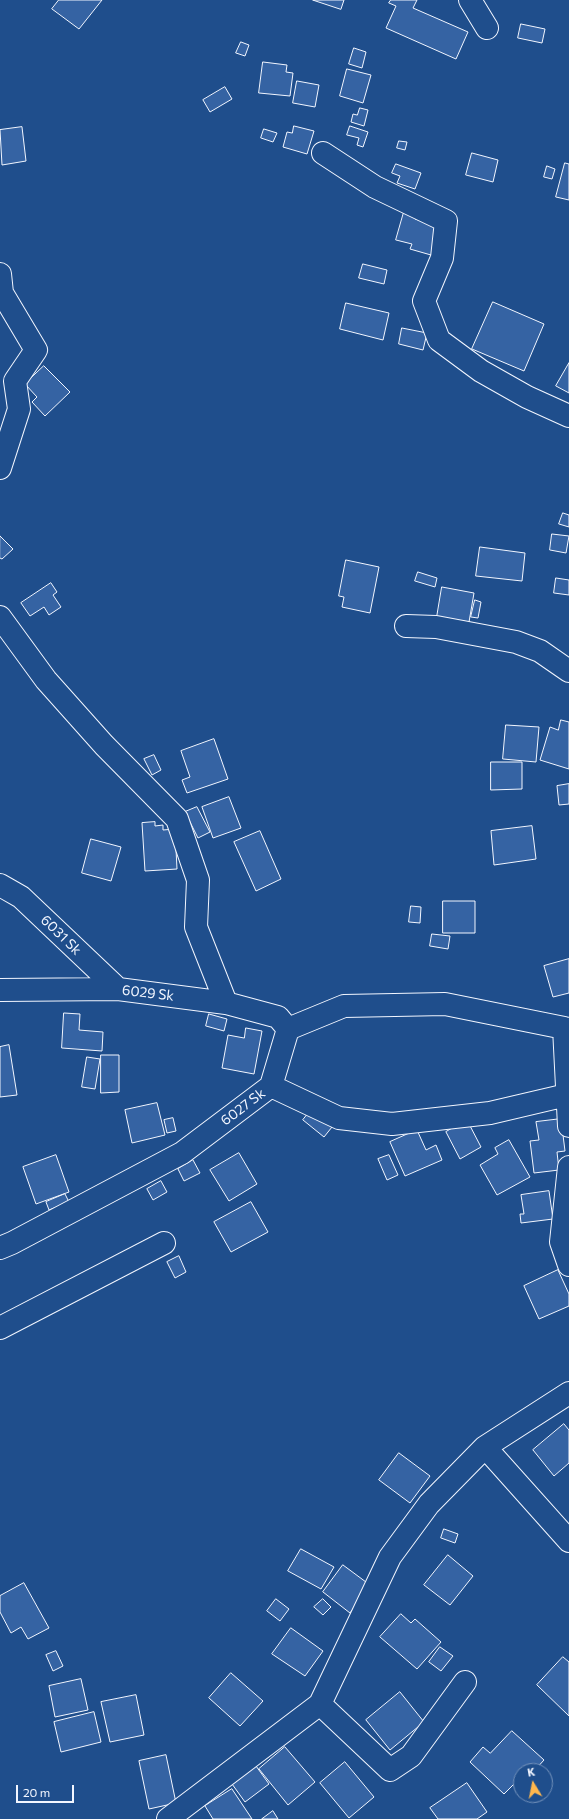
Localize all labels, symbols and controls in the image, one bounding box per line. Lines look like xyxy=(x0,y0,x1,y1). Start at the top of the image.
street label: 6031 Sk xyxy=(37,912,85,958)
street label: 6029 Sk xyxy=(121,981,175,1005)
street label: 6027 Sk xyxy=(218,1085,268,1129)
north arrow xyxy=(513,1763,553,1803)
text: K xyxy=(526,1765,536,1779)
scale bar xyxy=(18,1777,76,1803)
text: 20 m xyxy=(23,1785,50,1799)

